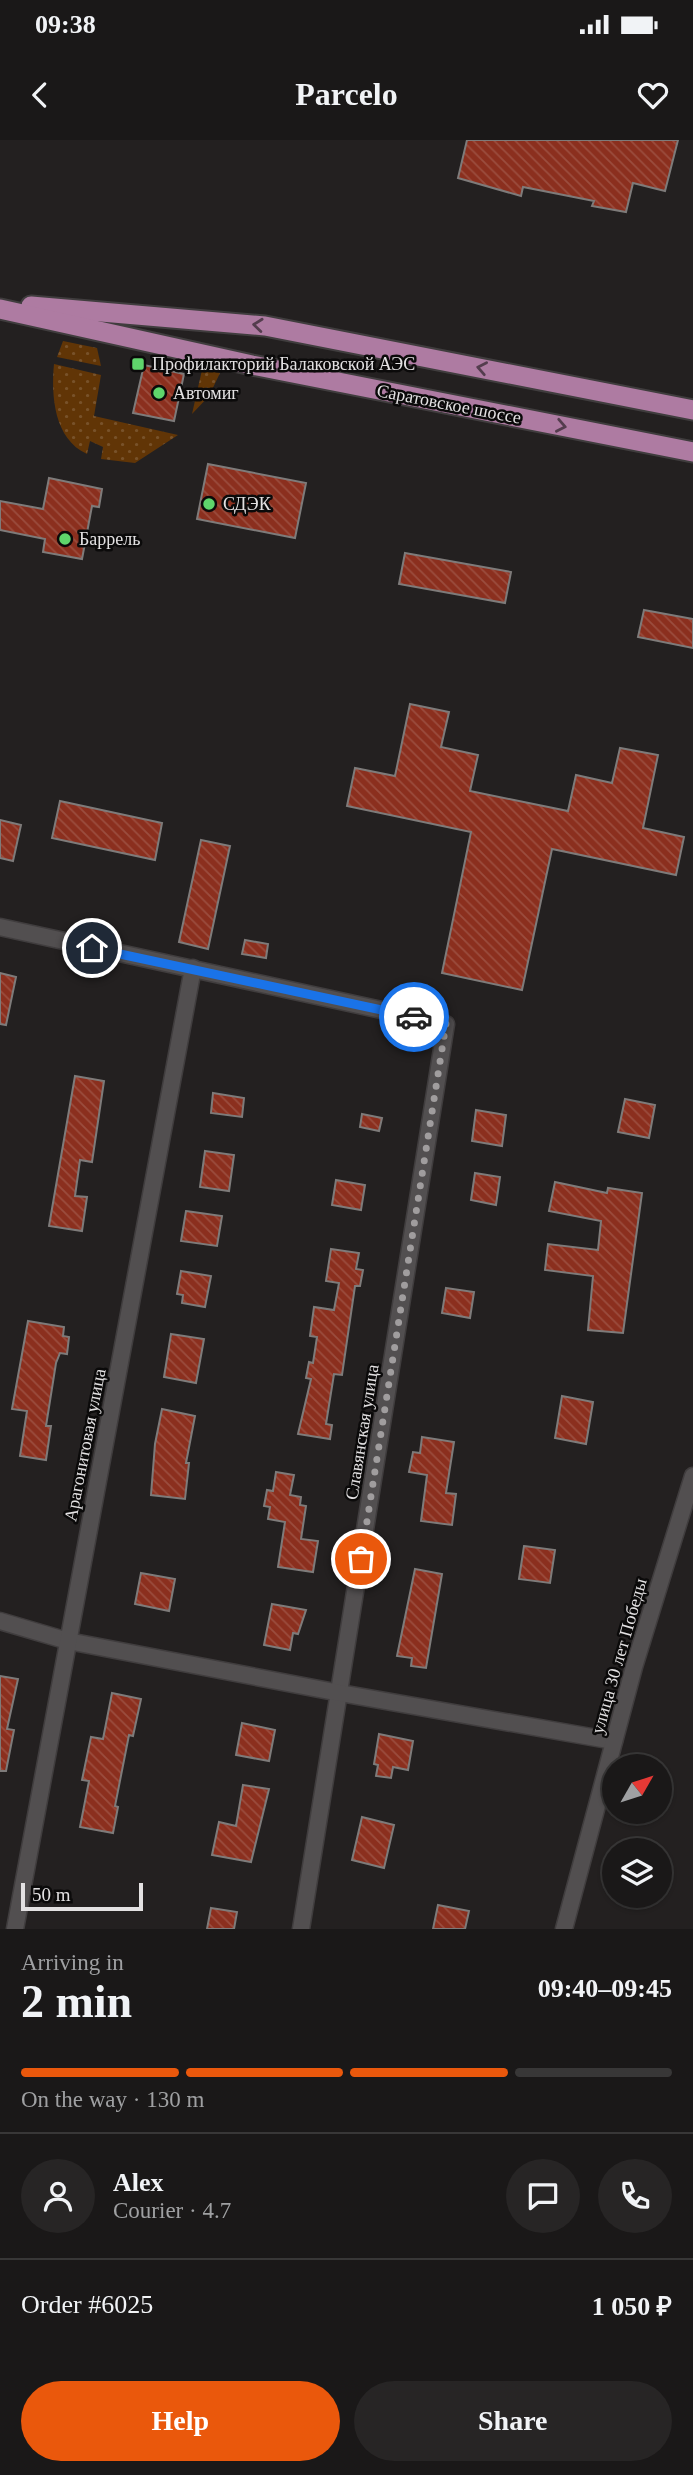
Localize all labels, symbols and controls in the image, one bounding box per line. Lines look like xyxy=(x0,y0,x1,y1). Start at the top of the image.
text: 09:38 xyxy=(35,10,96,39)
icon: back xyxy=(21,76,59,114)
text: Parcelo xyxy=(295,76,398,112)
icon: heart xyxy=(634,76,672,114)
one-way arrow xyxy=(253,318,264,333)
place label: Профилакторий Балаковской АЭС xyxy=(152,354,415,374)
marker: Профилакторий Балаковской АЭС xyxy=(130,356,146,372)
one-way arrow xyxy=(476,361,488,376)
street label: Саратовское шоссе xyxy=(375,380,523,428)
place label: Автомиг xyxy=(173,383,239,403)
marker: Автомиг xyxy=(151,385,167,401)
one-way arrow xyxy=(555,418,567,433)
place label: СДЭК xyxy=(223,494,272,514)
marker: СДЭК xyxy=(201,496,217,512)
place label: Баррель xyxy=(79,529,141,549)
marker: Баррель xyxy=(57,531,73,547)
pin xyxy=(62,918,122,978)
icon: home xyxy=(73,929,111,967)
courier xyxy=(379,982,449,1052)
icon: car xyxy=(395,998,433,1036)
street label: Славянская улица xyxy=(341,1363,383,1501)
street label: Арагонитовая улица xyxy=(60,1367,110,1523)
pin xyxy=(331,1529,391,1589)
icon: bag xyxy=(342,1540,380,1578)
street label: улица 30 лет Победы xyxy=(587,1576,651,1736)
north arrow xyxy=(602,1754,672,1824)
map controls xyxy=(602,1754,672,1908)
button: layers xyxy=(602,1838,672,1908)
scale bar xyxy=(21,1880,144,1912)
text: 50 m xyxy=(32,1884,71,1905)
text: Arriving in xyxy=(21,1950,124,1975)
text: 09:40–09:45 xyxy=(538,1974,672,2003)
text: 2 min xyxy=(21,1976,132,2027)
text: On the way · 130 m xyxy=(21,2087,204,2112)
button: person xyxy=(21,2159,95,2233)
button: chat xyxy=(506,2159,580,2233)
button: phone xyxy=(598,2159,672,2233)
text: Alex xyxy=(113,2168,164,2197)
text: Courier · 4.7 xyxy=(113,2198,231,2223)
text: Order #6025 xyxy=(21,2290,153,2319)
text: 1 050 ₽ xyxy=(592,2292,672,2321)
button: Help xyxy=(21,2381,340,2461)
button: Share xyxy=(354,2381,672,2461)

